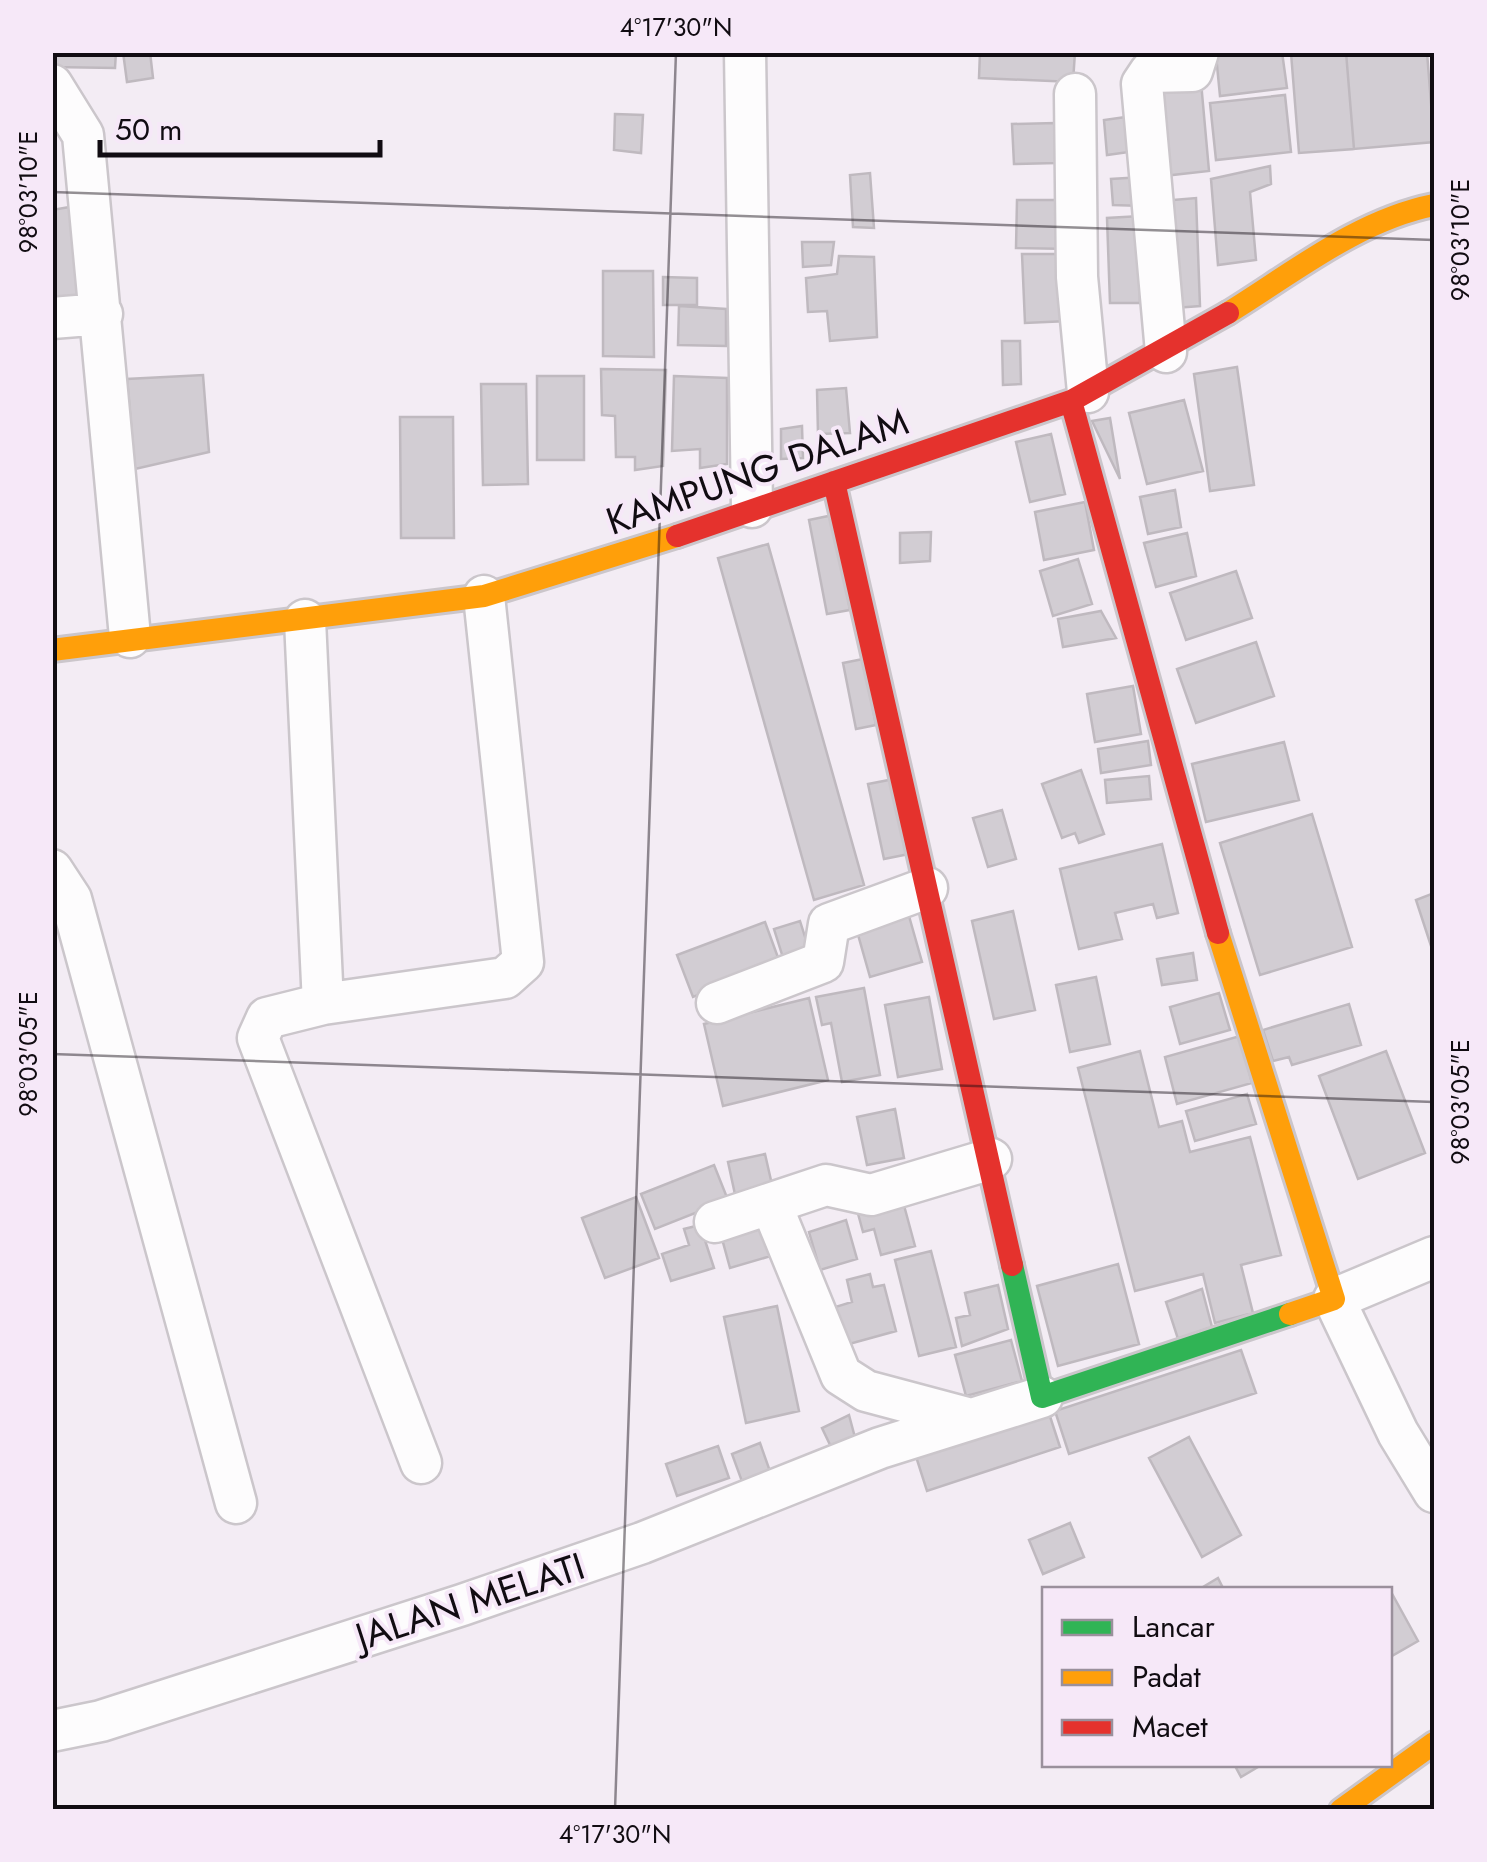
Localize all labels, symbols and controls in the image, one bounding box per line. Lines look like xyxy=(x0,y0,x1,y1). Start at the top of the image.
text: 4°17'30"N xyxy=(620,9,732,45)
scale bar xyxy=(100,95,380,157)
text: 50 m xyxy=(115,108,182,151)
text: 98°03'10"E xyxy=(10,131,46,253)
text: 98°03'10"E xyxy=(1442,179,1478,301)
street label: KAMPUNG DALAM xyxy=(599,394,915,548)
text: 98°03'05"E xyxy=(10,991,46,1117)
text: 98°03'05"E xyxy=(1442,1039,1478,1165)
street label: JALAN MELATI xyxy=(344,1538,592,1665)
legend xyxy=(1042,1587,1392,1767)
text: Lancar xyxy=(1132,1605,1215,1648)
text: Padat xyxy=(1132,1655,1202,1698)
text: Macet xyxy=(1132,1705,1209,1748)
text: 4°17'30"N xyxy=(559,1816,671,1852)

